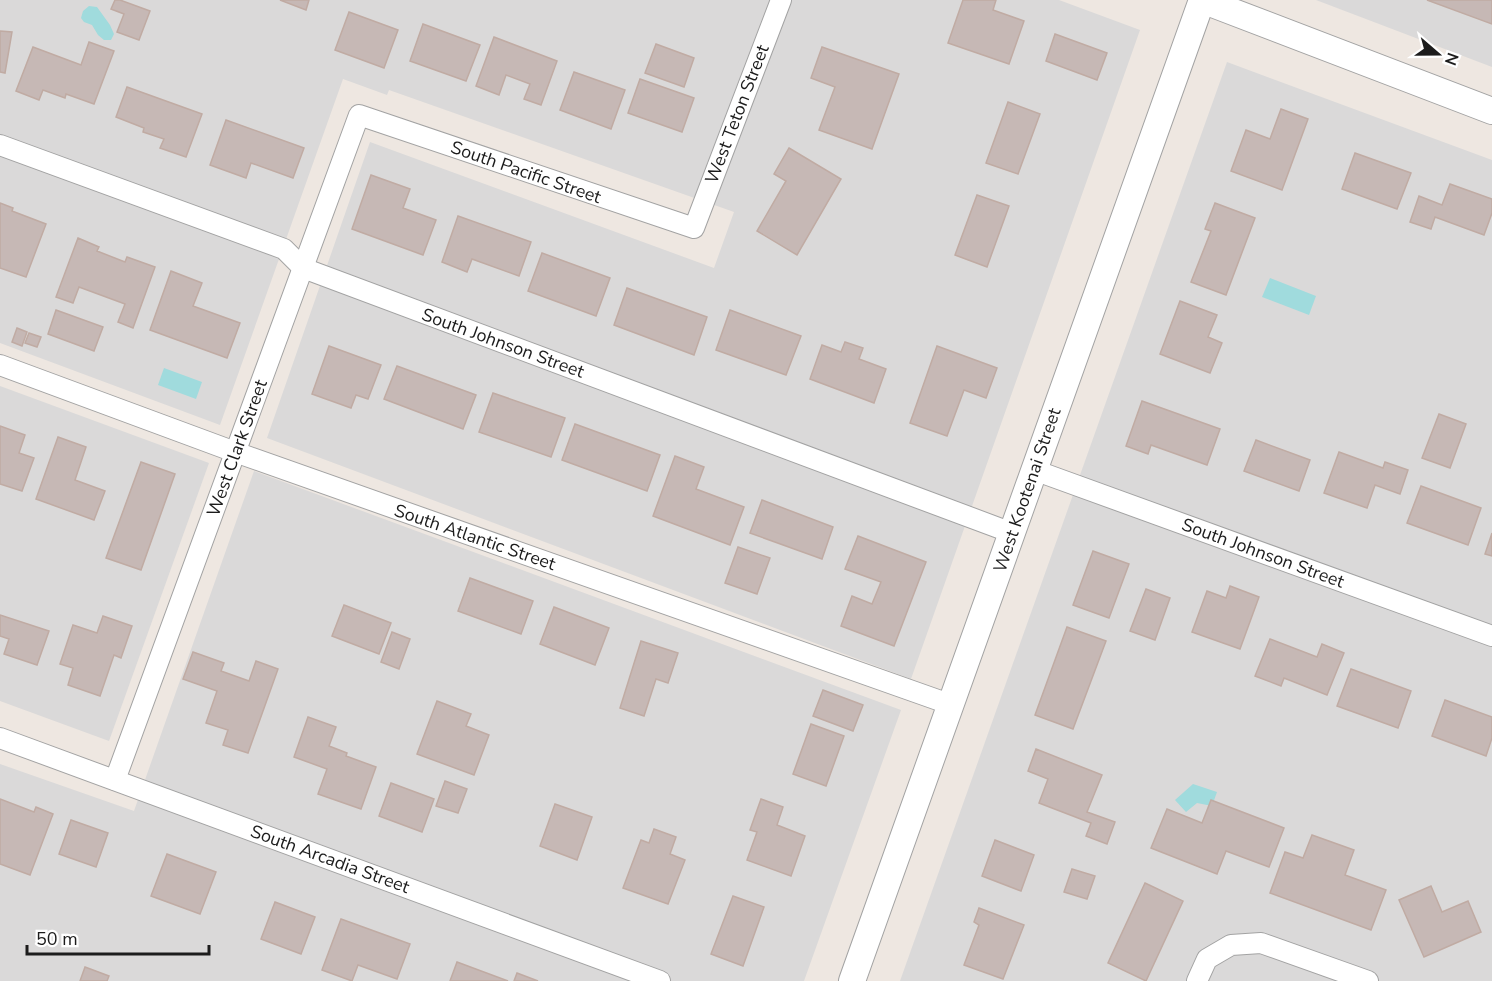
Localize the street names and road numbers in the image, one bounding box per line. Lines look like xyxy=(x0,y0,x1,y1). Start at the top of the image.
street label: West Teton Street xyxy=(699,40,775,187)
street label: South Pacific Street xyxy=(448,135,605,209)
street label: South Johnson Street xyxy=(418,302,588,384)
street label: West Clark Street xyxy=(201,376,273,520)
street label: West Kootenai Street xyxy=(988,404,1067,575)
street label: South Atlantic Street xyxy=(391,498,560,576)
street label: South Johnson Street xyxy=(1178,512,1348,594)
street label: South Arcadia Street xyxy=(247,819,413,899)

